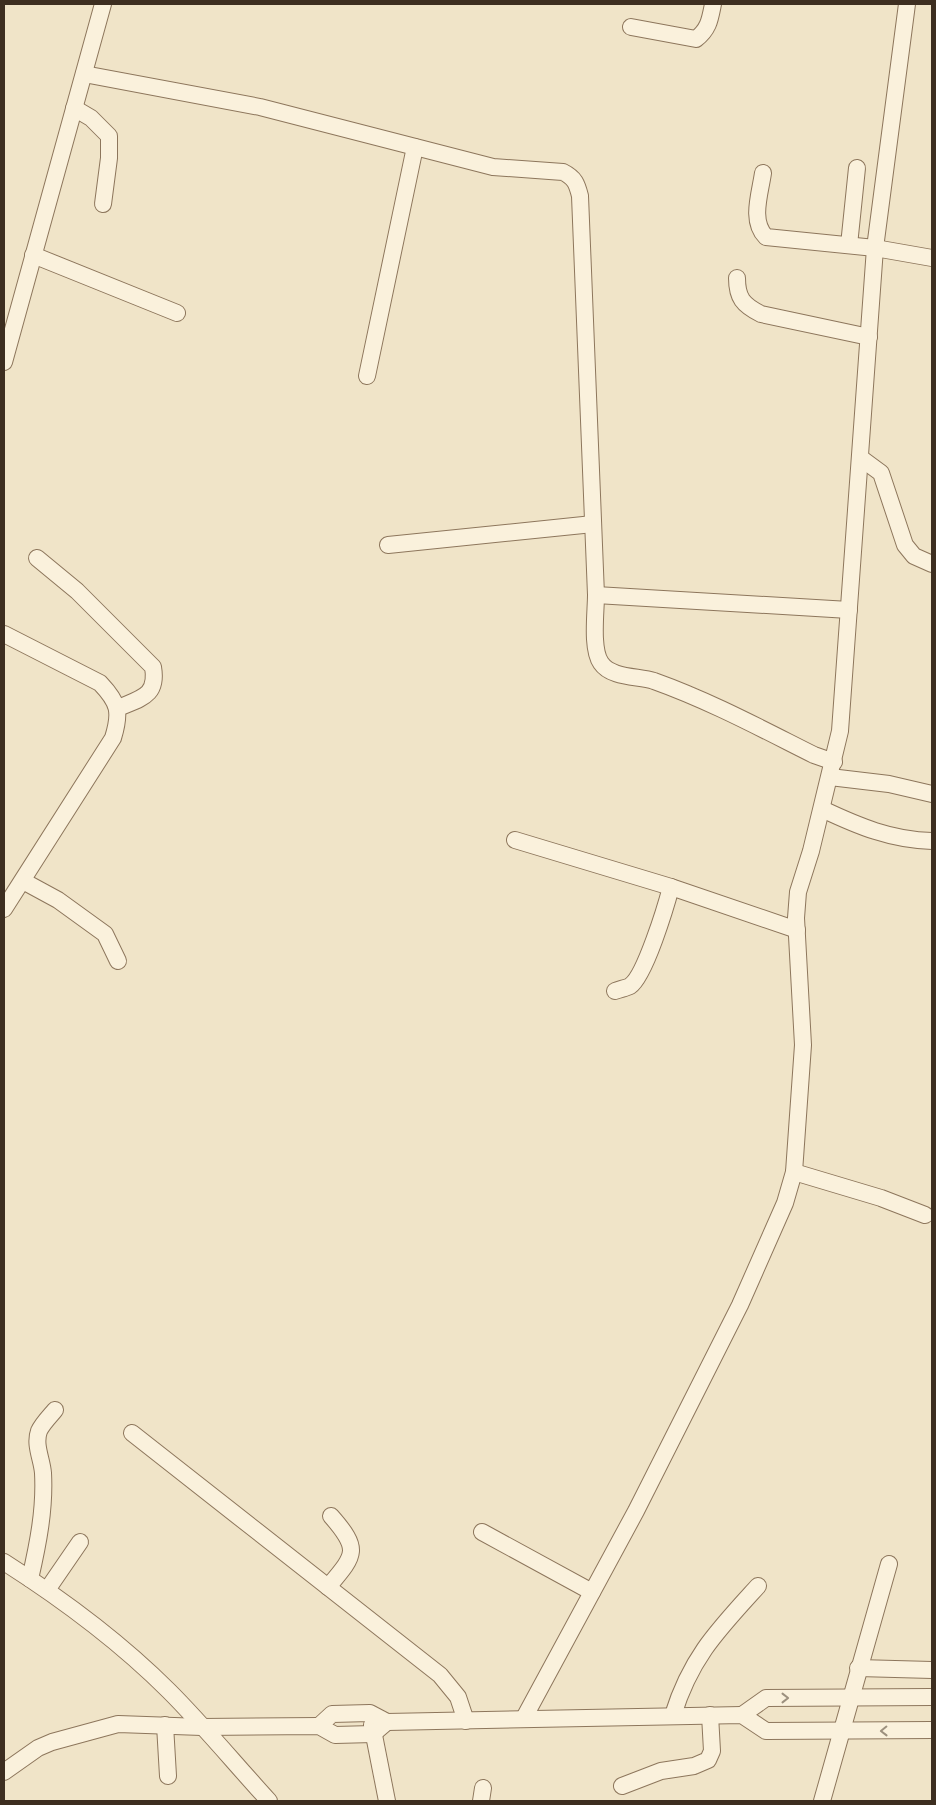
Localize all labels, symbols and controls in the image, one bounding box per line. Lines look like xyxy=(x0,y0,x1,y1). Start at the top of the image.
one-way arrow xyxy=(782,1693,790,1703)
one-way arrow xyxy=(879,1726,887,1736)

